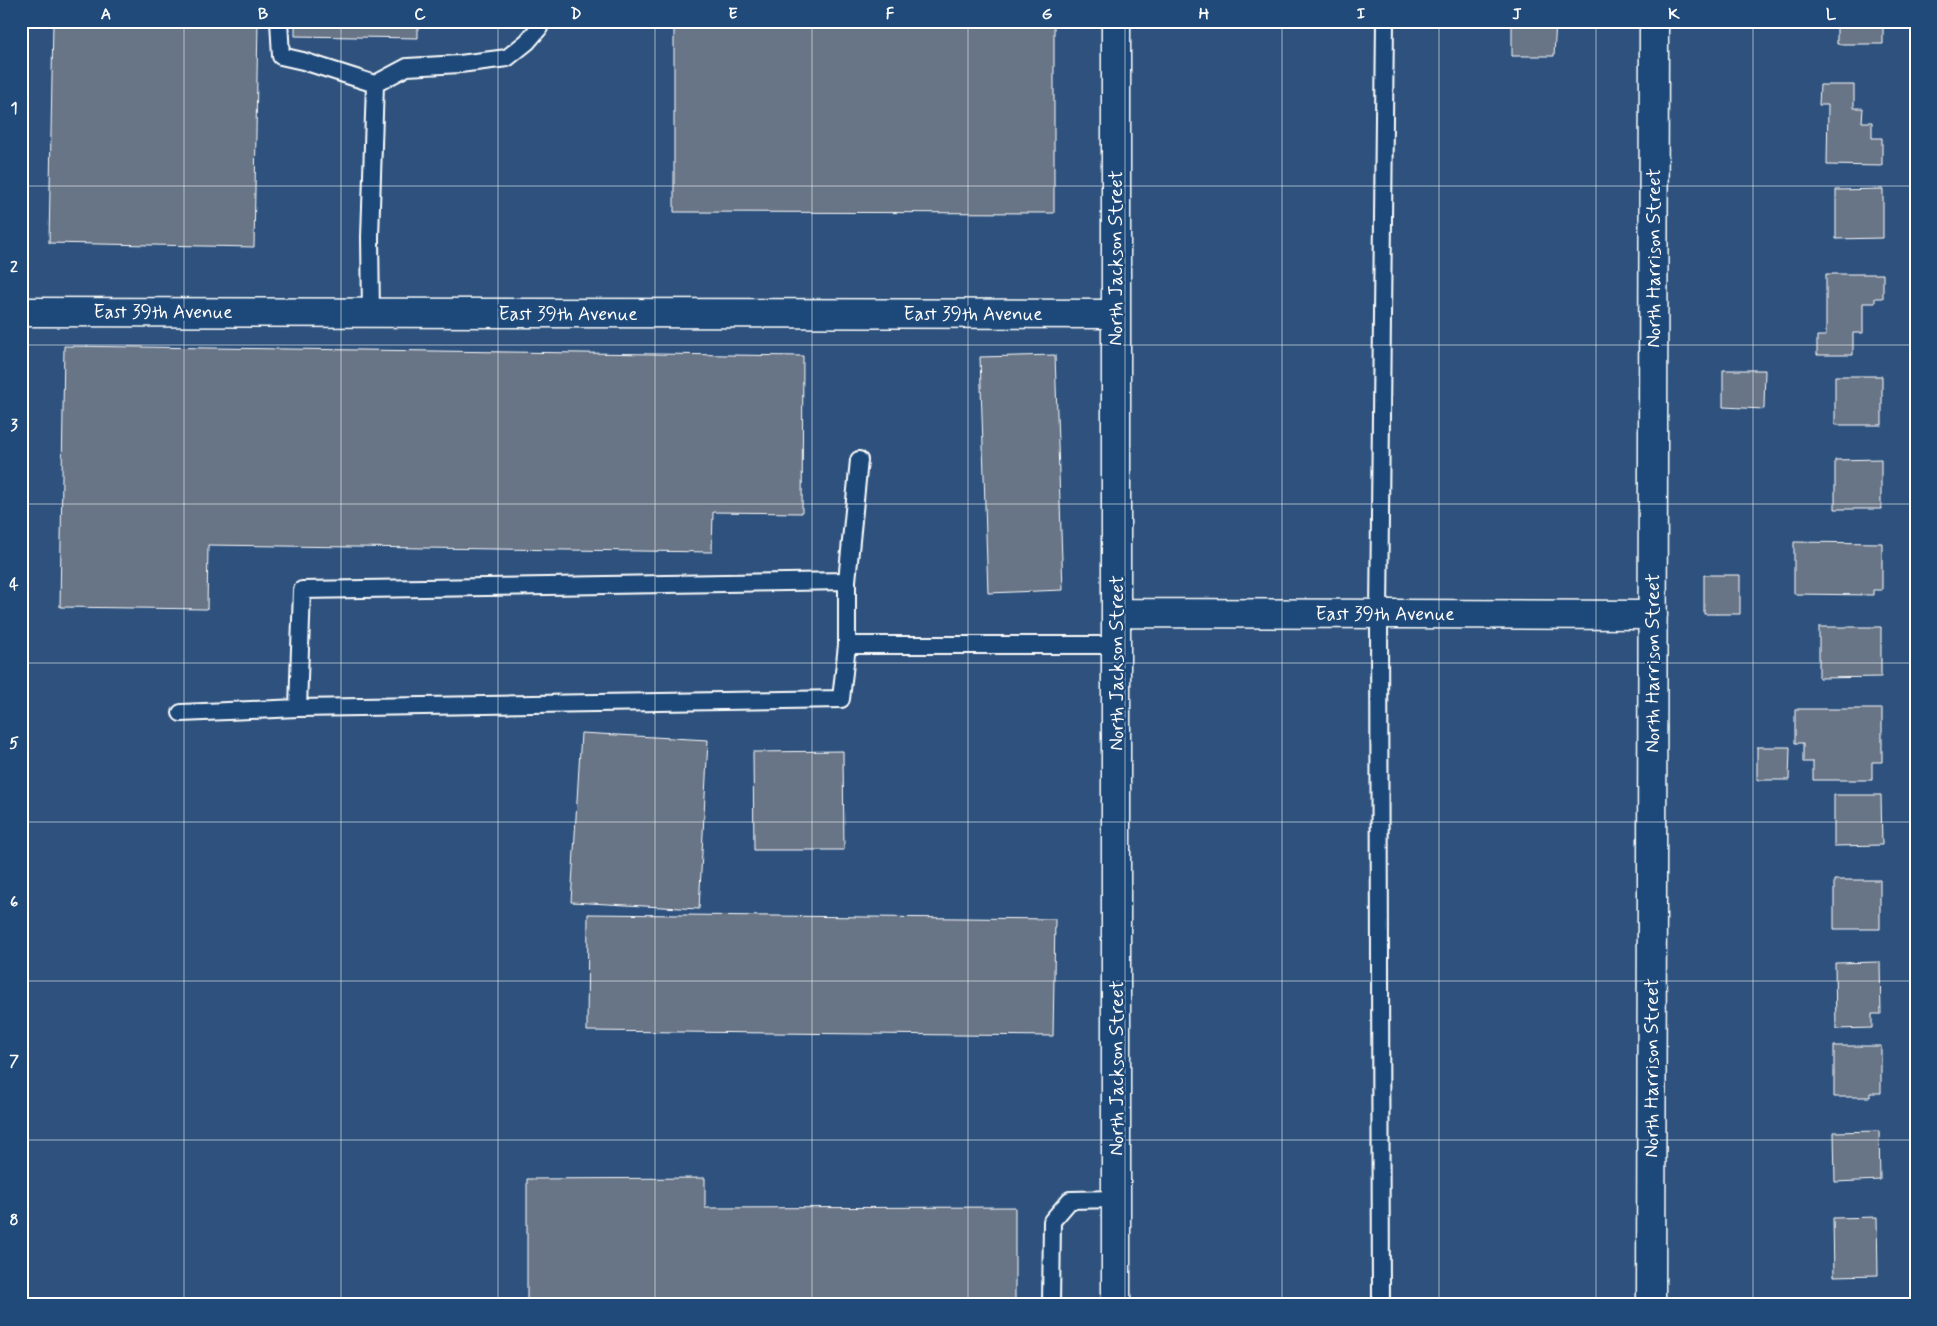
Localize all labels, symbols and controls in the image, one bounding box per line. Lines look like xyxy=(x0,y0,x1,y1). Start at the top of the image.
text: A xyxy=(101,4,111,25)
text: B xyxy=(258,4,268,25)
text: C xyxy=(414,4,426,25)
text: D xyxy=(570,4,582,25)
text: E xyxy=(728,4,738,25)
text: F xyxy=(886,4,895,25)
text: G xyxy=(1042,4,1053,25)
text: H xyxy=(1199,4,1210,25)
text: I xyxy=(1357,4,1366,25)
text: J xyxy=(1512,4,1522,25)
text: K xyxy=(1668,4,1680,25)
text: L xyxy=(1826,4,1837,25)
text: 1 xyxy=(10,98,18,119)
street label: North Harrison Street xyxy=(1642,168,1667,348)
street label: North Jackson Street xyxy=(1104,170,1129,346)
text: 2 xyxy=(10,257,18,278)
street label: East 39th Avenue xyxy=(93,300,233,325)
street label: East 39th Avenue xyxy=(498,302,638,327)
street label: East 39th Avenue xyxy=(903,302,1043,327)
text: 3 xyxy=(10,415,18,436)
street label: North Harrison Street xyxy=(1641,573,1666,753)
text: 4 xyxy=(9,574,19,595)
street label: North Jackson Street xyxy=(1105,575,1130,751)
street label: East 39th Avenue xyxy=(1315,602,1455,627)
text: 5 xyxy=(9,733,19,754)
text: 6 xyxy=(10,892,18,913)
street label: North Harrison Street xyxy=(1640,978,1665,1158)
street label: North Jackson Street xyxy=(1105,980,1130,1156)
text: 7 xyxy=(9,1051,19,1072)
text: 8 xyxy=(9,1210,19,1231)

